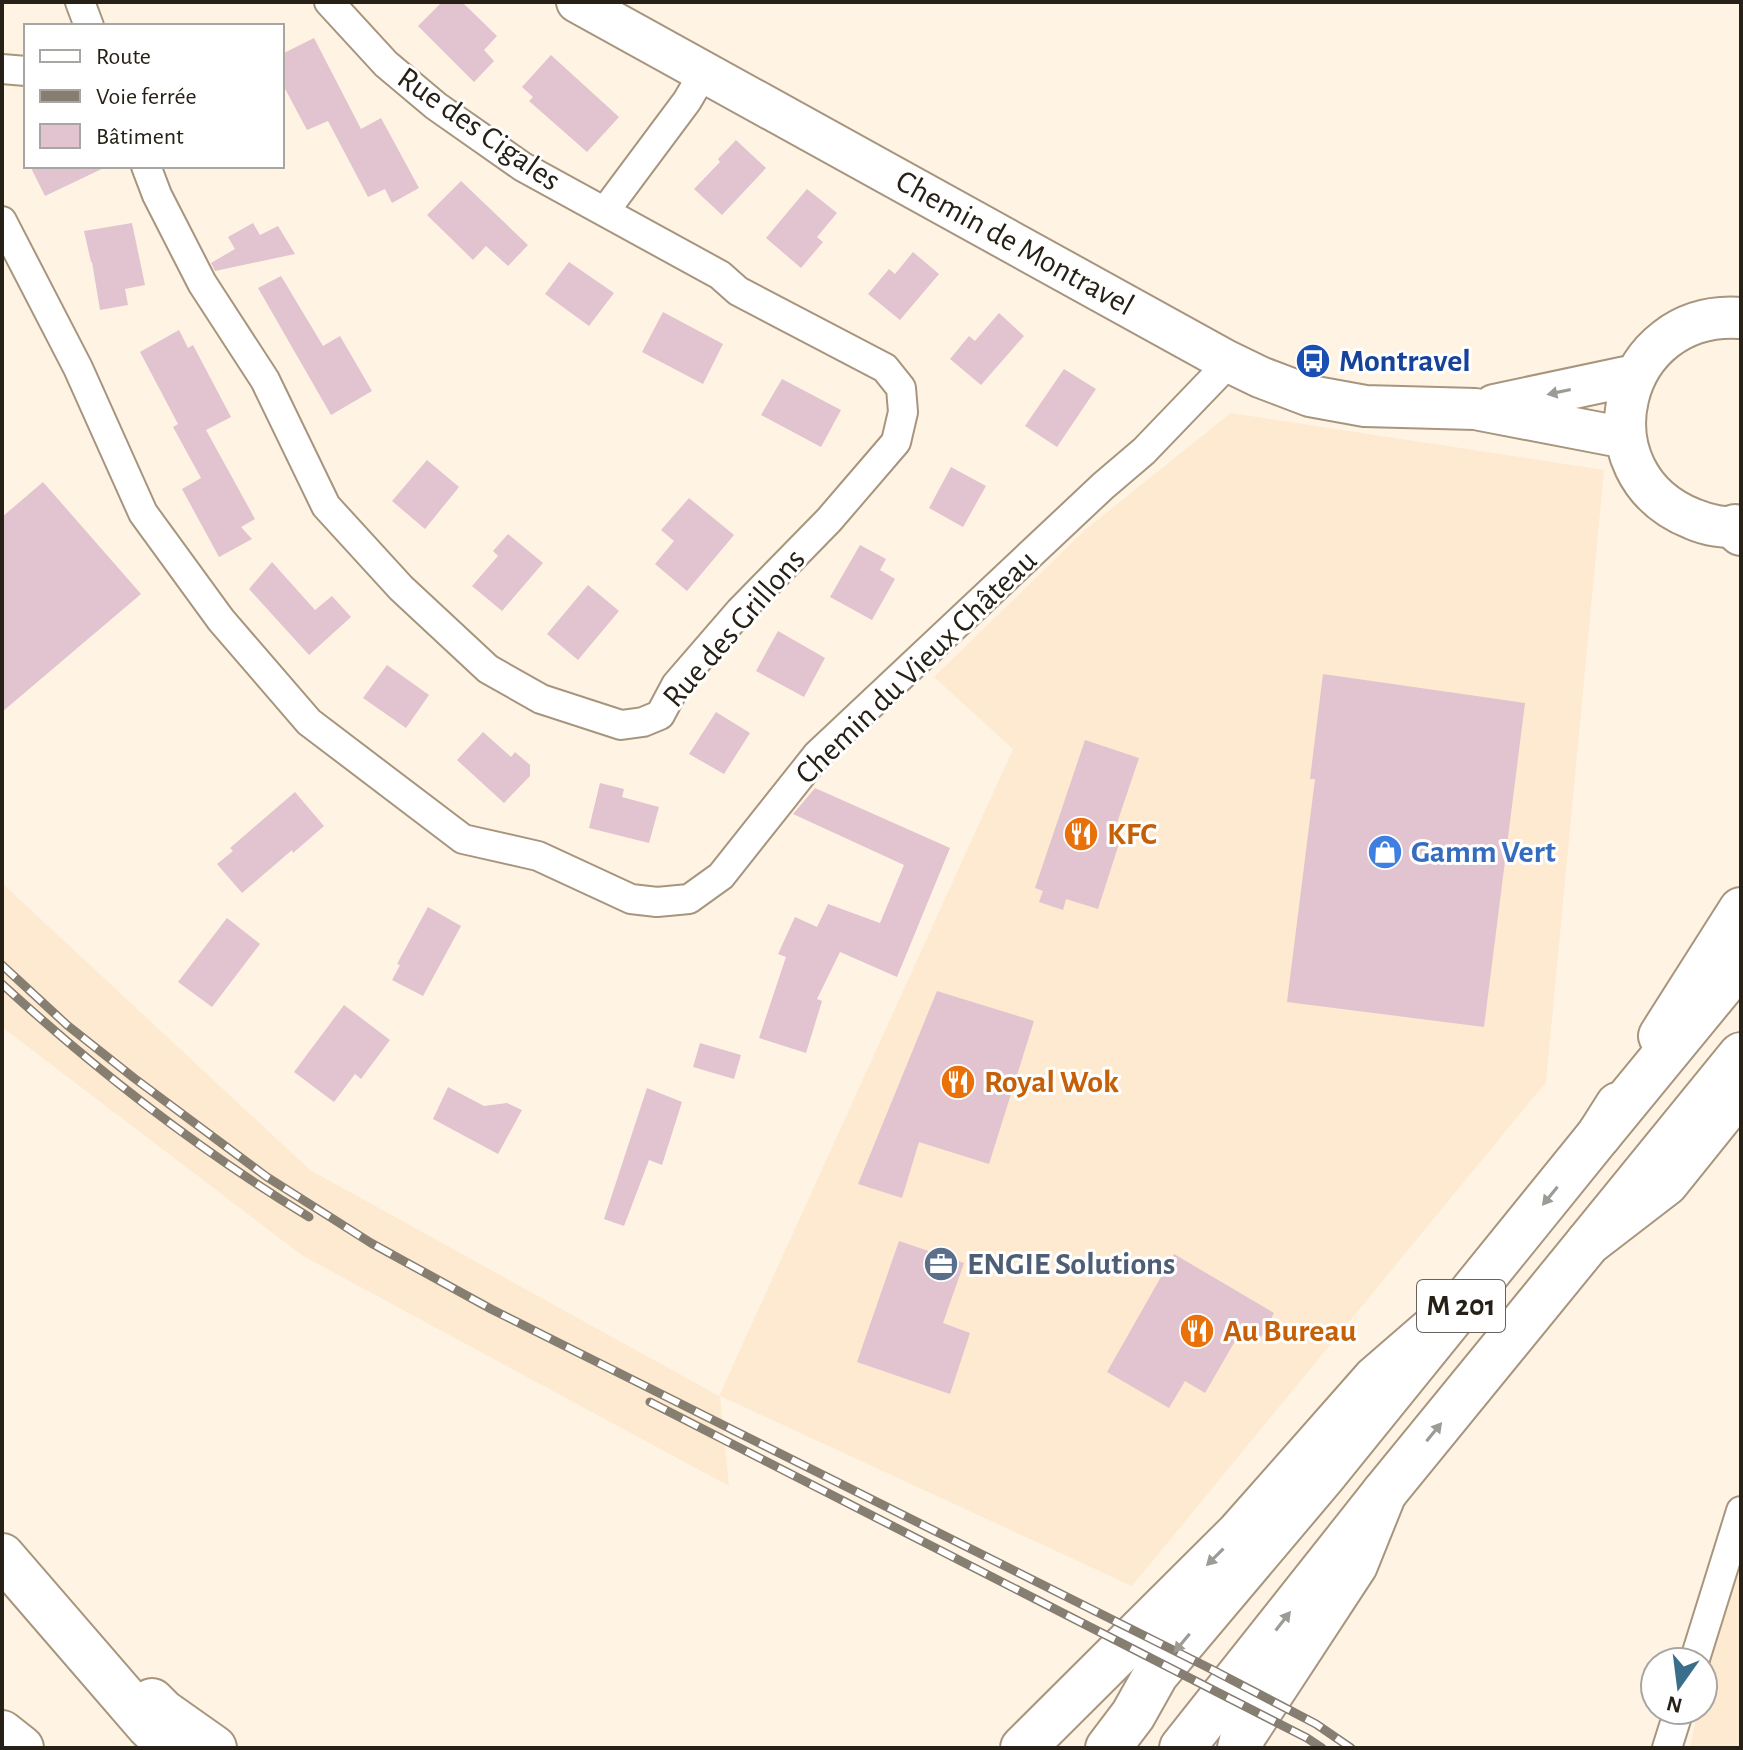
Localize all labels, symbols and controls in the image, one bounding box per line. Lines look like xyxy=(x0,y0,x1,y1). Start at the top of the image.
legend xyxy=(24,24,284,168)
text: Route xyxy=(96,45,151,69)
street label: Rue des Cigales xyxy=(392,61,566,197)
text: Voie ferrée xyxy=(96,85,197,109)
text: Bâtiment xyxy=(96,125,184,149)
street label: Chemin de Montravel xyxy=(891,164,1139,322)
bus stop icon: Montravel xyxy=(1294,342,1332,380)
place label: Montravel xyxy=(1339,345,1471,377)
one-way arrow xyxy=(1546,386,1571,399)
street label: Rue des Grillons xyxy=(657,543,811,713)
street label: Chemin du Vieux Château xyxy=(789,544,1043,790)
restaurant icon: KFC xyxy=(1062,815,1100,853)
place label: KFC xyxy=(1107,818,1157,850)
shop icon: Gamm Vert xyxy=(1366,833,1404,871)
place label: Gamm Vert xyxy=(1411,836,1556,868)
restaurant icon: Royal Wok xyxy=(939,1063,977,1101)
place label: Royal Wok xyxy=(984,1066,1119,1098)
one-way arrow xyxy=(1542,1186,1558,1206)
office icon: ENGIE Solutions xyxy=(922,1245,960,1283)
place label: ENGIE Solutions xyxy=(967,1248,1175,1280)
road number: M 201 xyxy=(1417,1280,1505,1332)
restaurant icon: Au Bureau xyxy=(1178,1312,1216,1350)
place label: Au Bureau xyxy=(1223,1315,1357,1347)
one-way arrow xyxy=(1425,1422,1442,1442)
one-way arrow xyxy=(1206,1547,1225,1566)
one-way arrow xyxy=(1274,1611,1291,1631)
one-way arrow xyxy=(1174,1633,1191,1653)
north arrow xyxy=(1639,1646,1719,1726)
text: N xyxy=(1664,1692,1684,1717)

